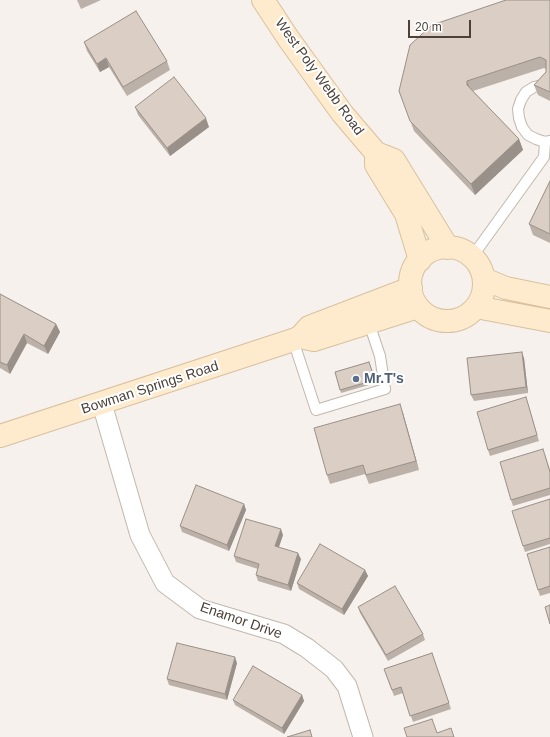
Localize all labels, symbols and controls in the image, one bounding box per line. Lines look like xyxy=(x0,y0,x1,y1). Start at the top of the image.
scale bar xyxy=(410,12,473,38)
street label: West Poly Webb Road xyxy=(271,15,367,139)
text: 20 m xyxy=(415,20,442,34)
street label: Bowman Springs Road xyxy=(79,358,221,418)
place label: Mr.T's xyxy=(364,371,404,387)
marker: Mr.T's xyxy=(351,374,361,384)
street label: Enamor Drive xyxy=(198,599,284,643)

